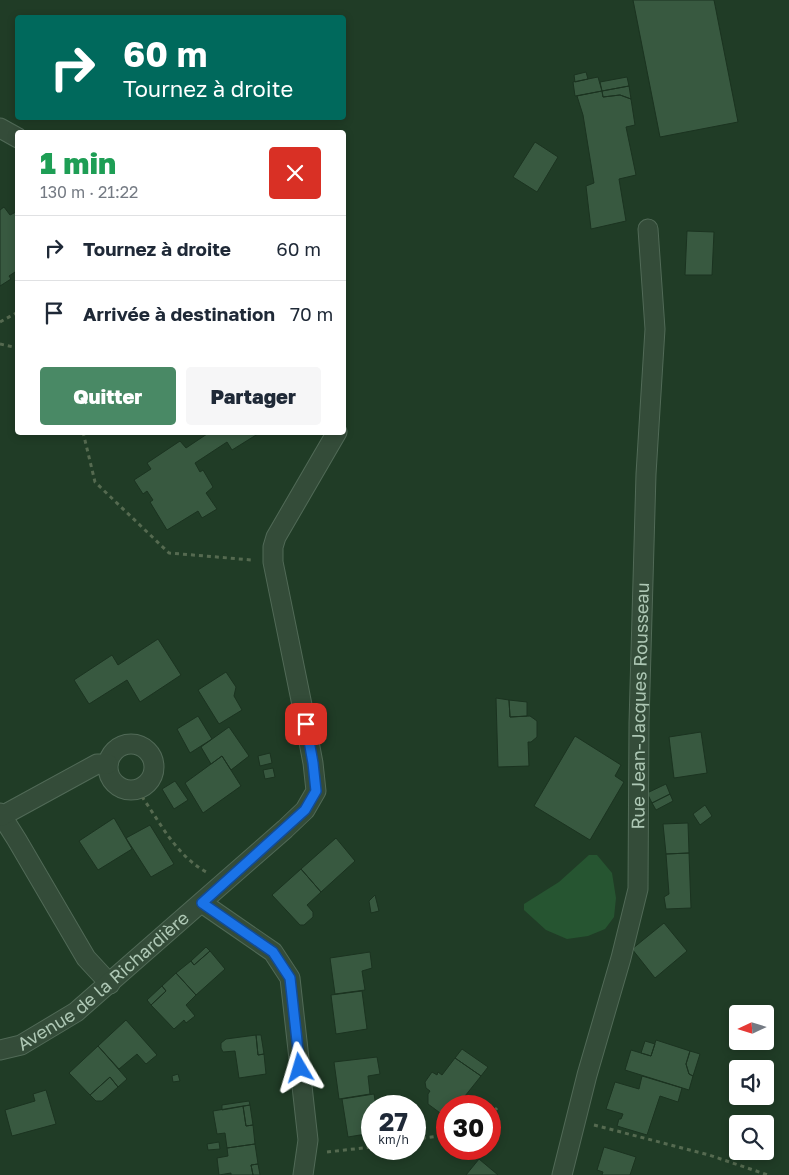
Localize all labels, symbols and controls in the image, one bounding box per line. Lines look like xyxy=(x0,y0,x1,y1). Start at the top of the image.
text: 60 m xyxy=(123,33,207,75)
icon: right xyxy=(40,35,105,100)
text: Tournez à droite xyxy=(123,75,293,102)
text: 1 min xyxy=(40,145,116,181)
button: close xyxy=(269,147,321,199)
text: 130 m · 21:22 xyxy=(40,182,138,202)
icon: right xyxy=(40,234,68,262)
text: Tournez à droite xyxy=(83,237,231,260)
text: 60 m xyxy=(276,237,321,260)
icon: arrive xyxy=(40,299,68,327)
text: Arrivée à destination xyxy=(83,302,275,325)
text: 70 m xyxy=(290,302,333,325)
button: Quitter xyxy=(40,367,176,425)
button: Partager xyxy=(186,367,321,425)
street label: Rue Jean-Jacques Rousseau xyxy=(626,582,653,830)
pin xyxy=(285,703,327,745)
icon: arrive xyxy=(292,710,320,738)
street label: Avenue de la Richardière xyxy=(13,906,193,1055)
north arrow xyxy=(729,1005,774,1050)
map controls xyxy=(729,1005,774,1160)
position arrow xyxy=(273,1041,325,1093)
button: sound xyxy=(729,1060,774,1105)
speed limit sign: 30 xyxy=(436,1095,501,1160)
text: 27 xyxy=(379,1106,408,1137)
button: search xyxy=(729,1115,774,1160)
text: km/h xyxy=(378,1132,409,1147)

